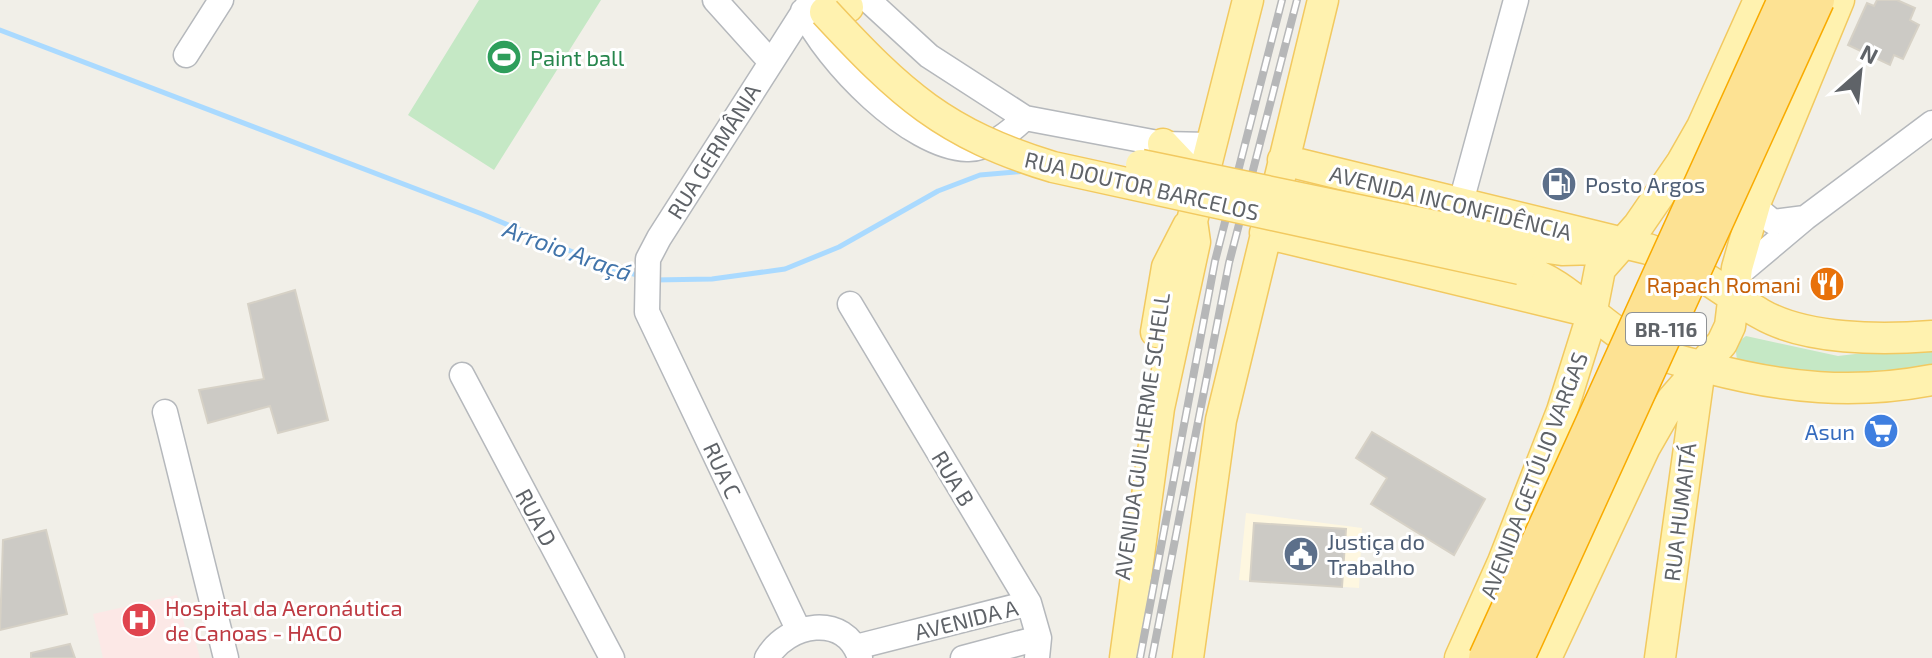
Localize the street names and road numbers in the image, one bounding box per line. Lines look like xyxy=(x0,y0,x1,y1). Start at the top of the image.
street label: RUA GERMÂNIA xyxy=(661,79,765,223)
street label: RUA DOUTOR BARCELOS xyxy=(1022,145,1262,225)
street label: AVENIDA INCONFIDÊNCIA xyxy=(1327,159,1575,245)
street label: AVENIDA GUILHERME SCHELL xyxy=(1108,291,1174,581)
road number: BR-116 xyxy=(1626,313,1706,345)
street label: AVENIDA GETÚLIO VARGAS xyxy=(1474,348,1592,602)
street label: RUA C xyxy=(699,438,747,502)
street label: RUA HUMAITÁ xyxy=(1658,441,1700,583)
street label: RUA B xyxy=(927,446,981,510)
street label: RUA D xyxy=(511,484,563,550)
street label: AVENIDA A xyxy=(912,594,1021,644)

